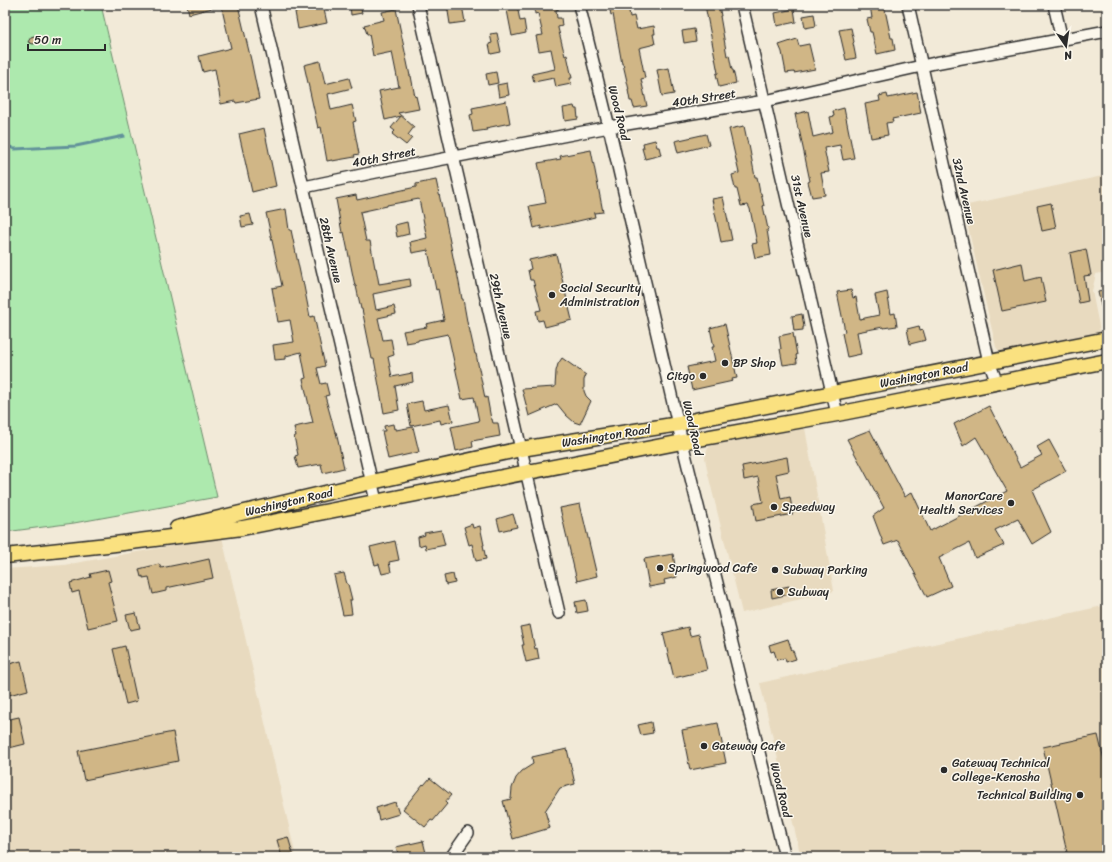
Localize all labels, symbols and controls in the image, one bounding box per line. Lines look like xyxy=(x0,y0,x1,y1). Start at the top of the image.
scale bar xyxy=(28,26,105,52)
north arrow xyxy=(1046,26,1086,66)
text: 50 m xyxy=(34,29,61,51)
text: N xyxy=(1062,45,1075,65)
street label: 40th Street xyxy=(670,82,738,114)
street label: Wood Road xyxy=(601,83,637,144)
street label: 40th Street xyxy=(350,140,418,174)
street label: 32nd Avenue xyxy=(946,156,982,227)
street label: 31st Avenue xyxy=(784,172,820,240)
street label: 28th Avenue xyxy=(313,215,349,285)
street label: 29th Avenue xyxy=(483,271,519,341)
place label: Social Security Administration xyxy=(559,277,642,313)
marker: Social Security Administration xyxy=(547,290,557,300)
place label: BP Shop xyxy=(733,352,777,374)
street label: Washington Road xyxy=(878,355,972,394)
marker: BP Shop xyxy=(720,358,730,368)
place label: Citgo xyxy=(667,365,695,387)
marker: Citgo xyxy=(698,371,708,381)
street label: Wood Road xyxy=(676,398,710,459)
street label: Washington Road xyxy=(560,418,654,454)
street label: Washington Road xyxy=(243,481,337,523)
place label: ManorCare Health Services xyxy=(919,485,1003,521)
place label: Speedway xyxy=(782,496,836,518)
marker: ManorCare Health Services xyxy=(1006,498,1016,508)
marker: Speedway xyxy=(769,502,779,512)
place label: Springwood Cafe xyxy=(668,557,757,579)
place label: Subway Parking xyxy=(783,559,868,581)
marker: Springwood Cafe xyxy=(655,563,665,573)
marker: Subway Parking xyxy=(770,565,780,575)
place label: Subway xyxy=(788,581,830,603)
marker: Subway xyxy=(775,587,785,597)
place label: Gateway Cafe xyxy=(712,735,786,757)
marker: Gateway Cafe xyxy=(699,741,709,751)
place label: Gateway Technical College-Kenosha xyxy=(952,752,1050,788)
street label: Wood Road xyxy=(763,760,799,821)
marker: Gateway Technical College-Kenosha xyxy=(939,765,949,775)
place label: Technical Building xyxy=(977,784,1072,806)
marker: Technical Building xyxy=(1075,790,1085,800)

